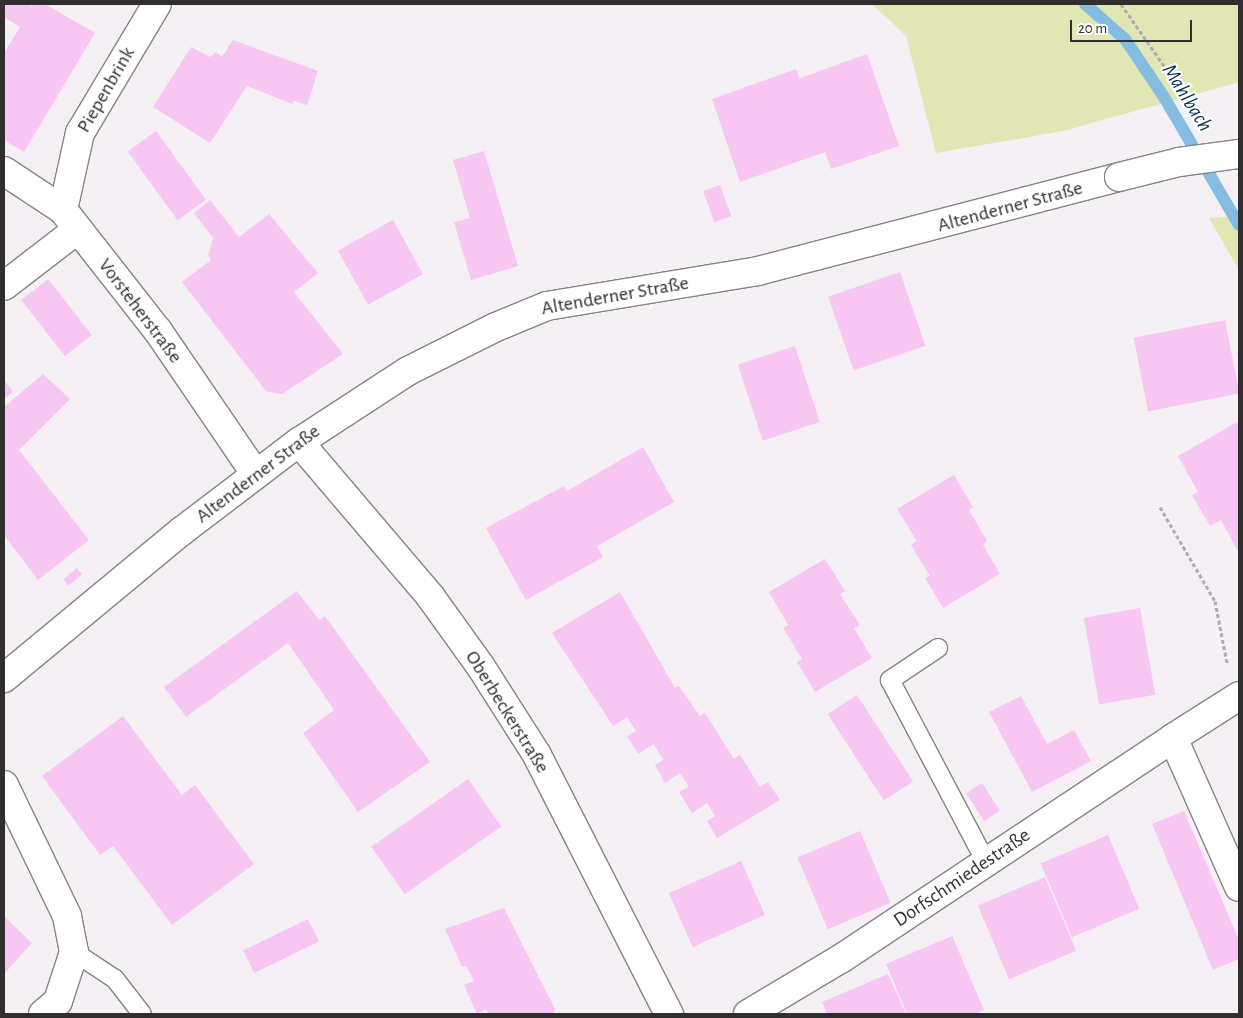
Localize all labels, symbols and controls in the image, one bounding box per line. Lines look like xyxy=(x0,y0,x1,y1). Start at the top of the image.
scale bar xyxy=(1073,10,1196,42)
text: 20 m xyxy=(1078,21,1107,36)
street label: Piepenbrink xyxy=(72,43,140,137)
water label: Mahlbach xyxy=(1156,60,1218,136)
street label: Altenderner Straße xyxy=(935,176,1085,238)
street label: Vorsteherstraße xyxy=(93,254,187,368)
street label: Altenderner Straße xyxy=(539,271,691,321)
street label: Altenderner Straße xyxy=(191,420,325,528)
street label: Oberbeckerstraße xyxy=(460,646,554,778)
street label: Dorfschmiedestraße xyxy=(889,823,1035,933)

